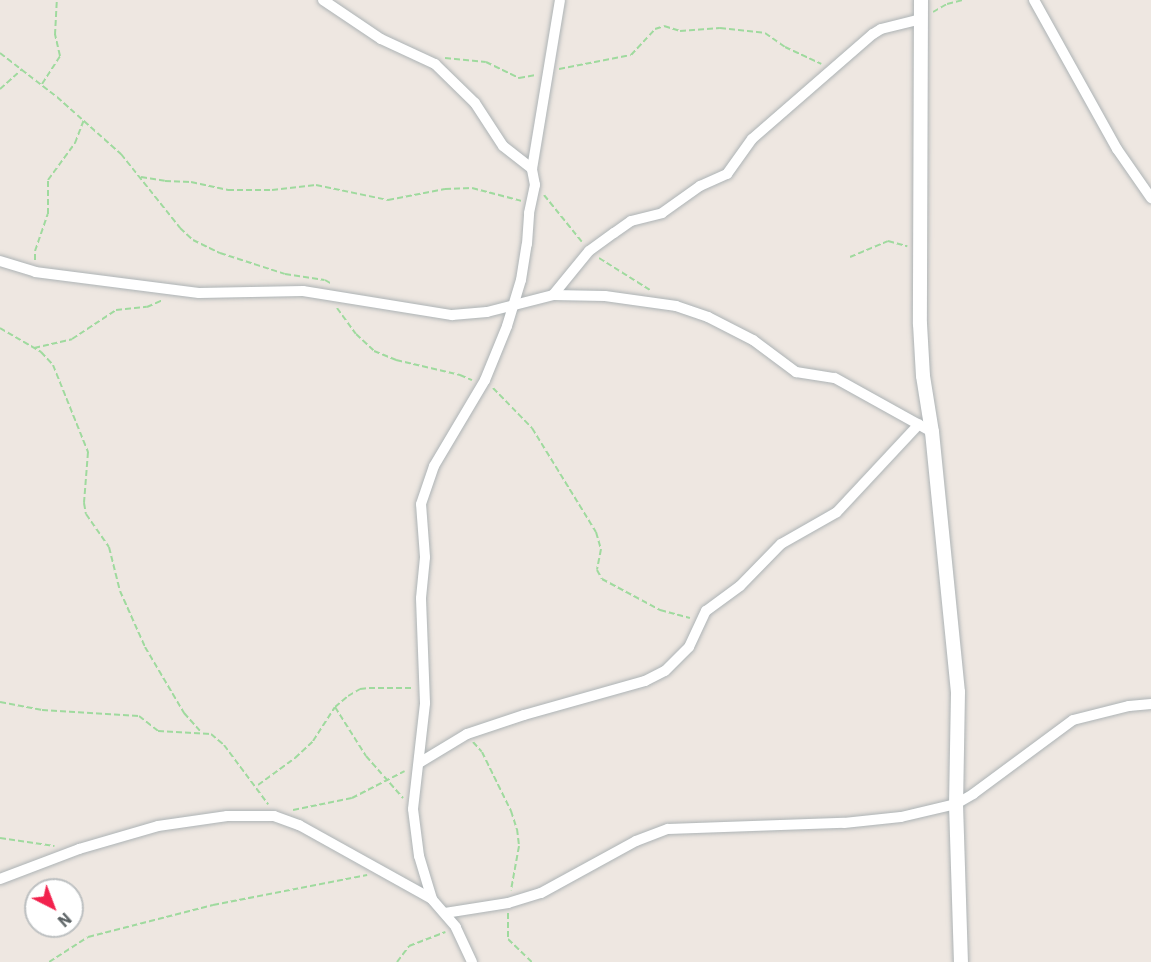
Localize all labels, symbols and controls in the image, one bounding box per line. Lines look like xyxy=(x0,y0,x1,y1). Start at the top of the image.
north arrow xyxy=(24,878,84,938)
text: N xyxy=(54,909,76,931)

